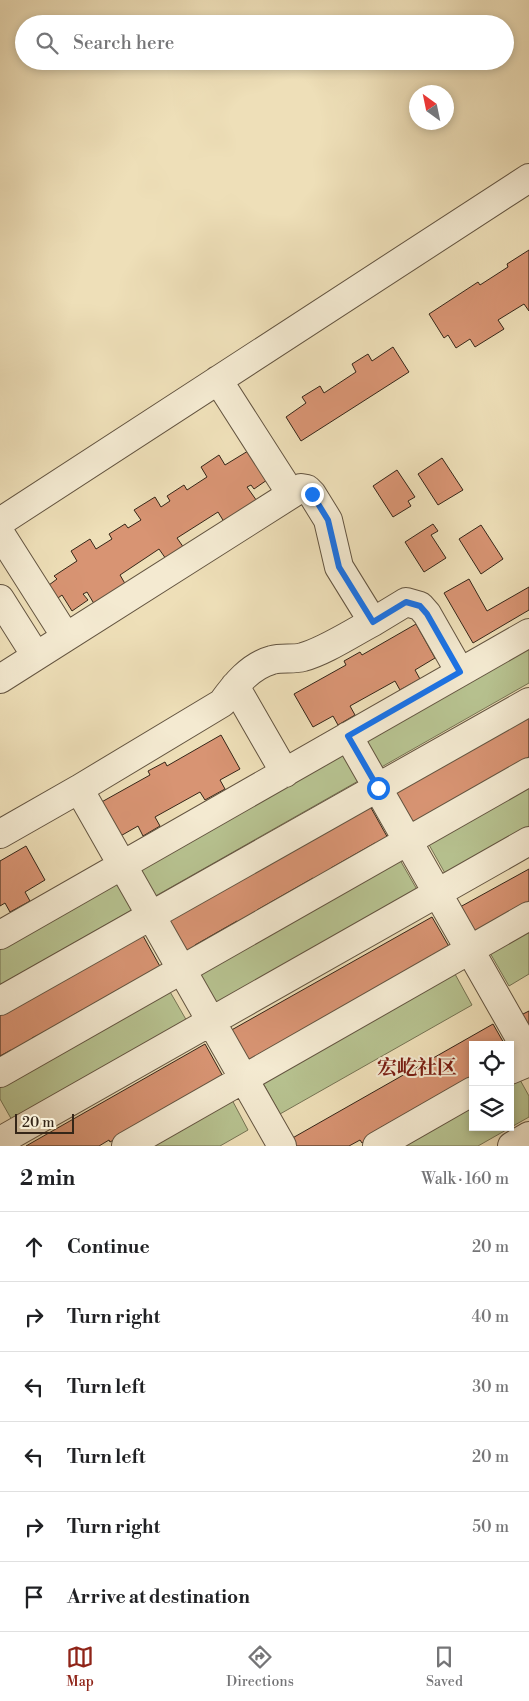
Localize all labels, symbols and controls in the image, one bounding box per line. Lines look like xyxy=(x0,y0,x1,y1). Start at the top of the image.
search box xyxy=(15,15,514,70)
icon: search xyxy=(33,29,61,57)
text: Search here xyxy=(73,31,174,55)
north arrow xyxy=(409,85,454,130)
route end xyxy=(301,483,324,506)
route start xyxy=(367,777,390,800)
map controls xyxy=(469,1041,514,1131)
button: locate xyxy=(469,1041,514,1086)
district label: 宏屹社区 xyxy=(377,1056,457,1081)
button: layers xyxy=(469,1086,514,1131)
scale bar xyxy=(15,1111,74,1134)
text: 20 m xyxy=(22,1114,54,1132)
text: 2 min xyxy=(20,1166,75,1192)
text: Walk · 160 m xyxy=(421,1169,509,1189)
icon: ahead xyxy=(20,1233,48,1261)
text: Continue xyxy=(67,1235,150,1259)
text: 20 m xyxy=(472,1237,509,1257)
icon: right xyxy=(20,1303,48,1331)
text: Turn right xyxy=(67,1305,160,1329)
text: 40 m xyxy=(472,1307,509,1327)
icon: left xyxy=(20,1373,48,1401)
text: Turn left xyxy=(67,1375,146,1399)
text: 30 m xyxy=(472,1377,509,1397)
icon: left xyxy=(20,1443,48,1471)
text: Turn left xyxy=(67,1445,146,1469)
text: 20 m xyxy=(472,1447,509,1467)
icon: right xyxy=(20,1513,48,1541)
text: Turn right xyxy=(67,1515,160,1539)
text: 50 m xyxy=(472,1517,509,1537)
icon: arrive xyxy=(20,1583,48,1611)
text: Arrive at destination xyxy=(67,1585,250,1609)
tab: Map xyxy=(66,1643,94,1691)
tab: Directions xyxy=(226,1643,294,1691)
tab: Saved xyxy=(426,1643,463,1691)

